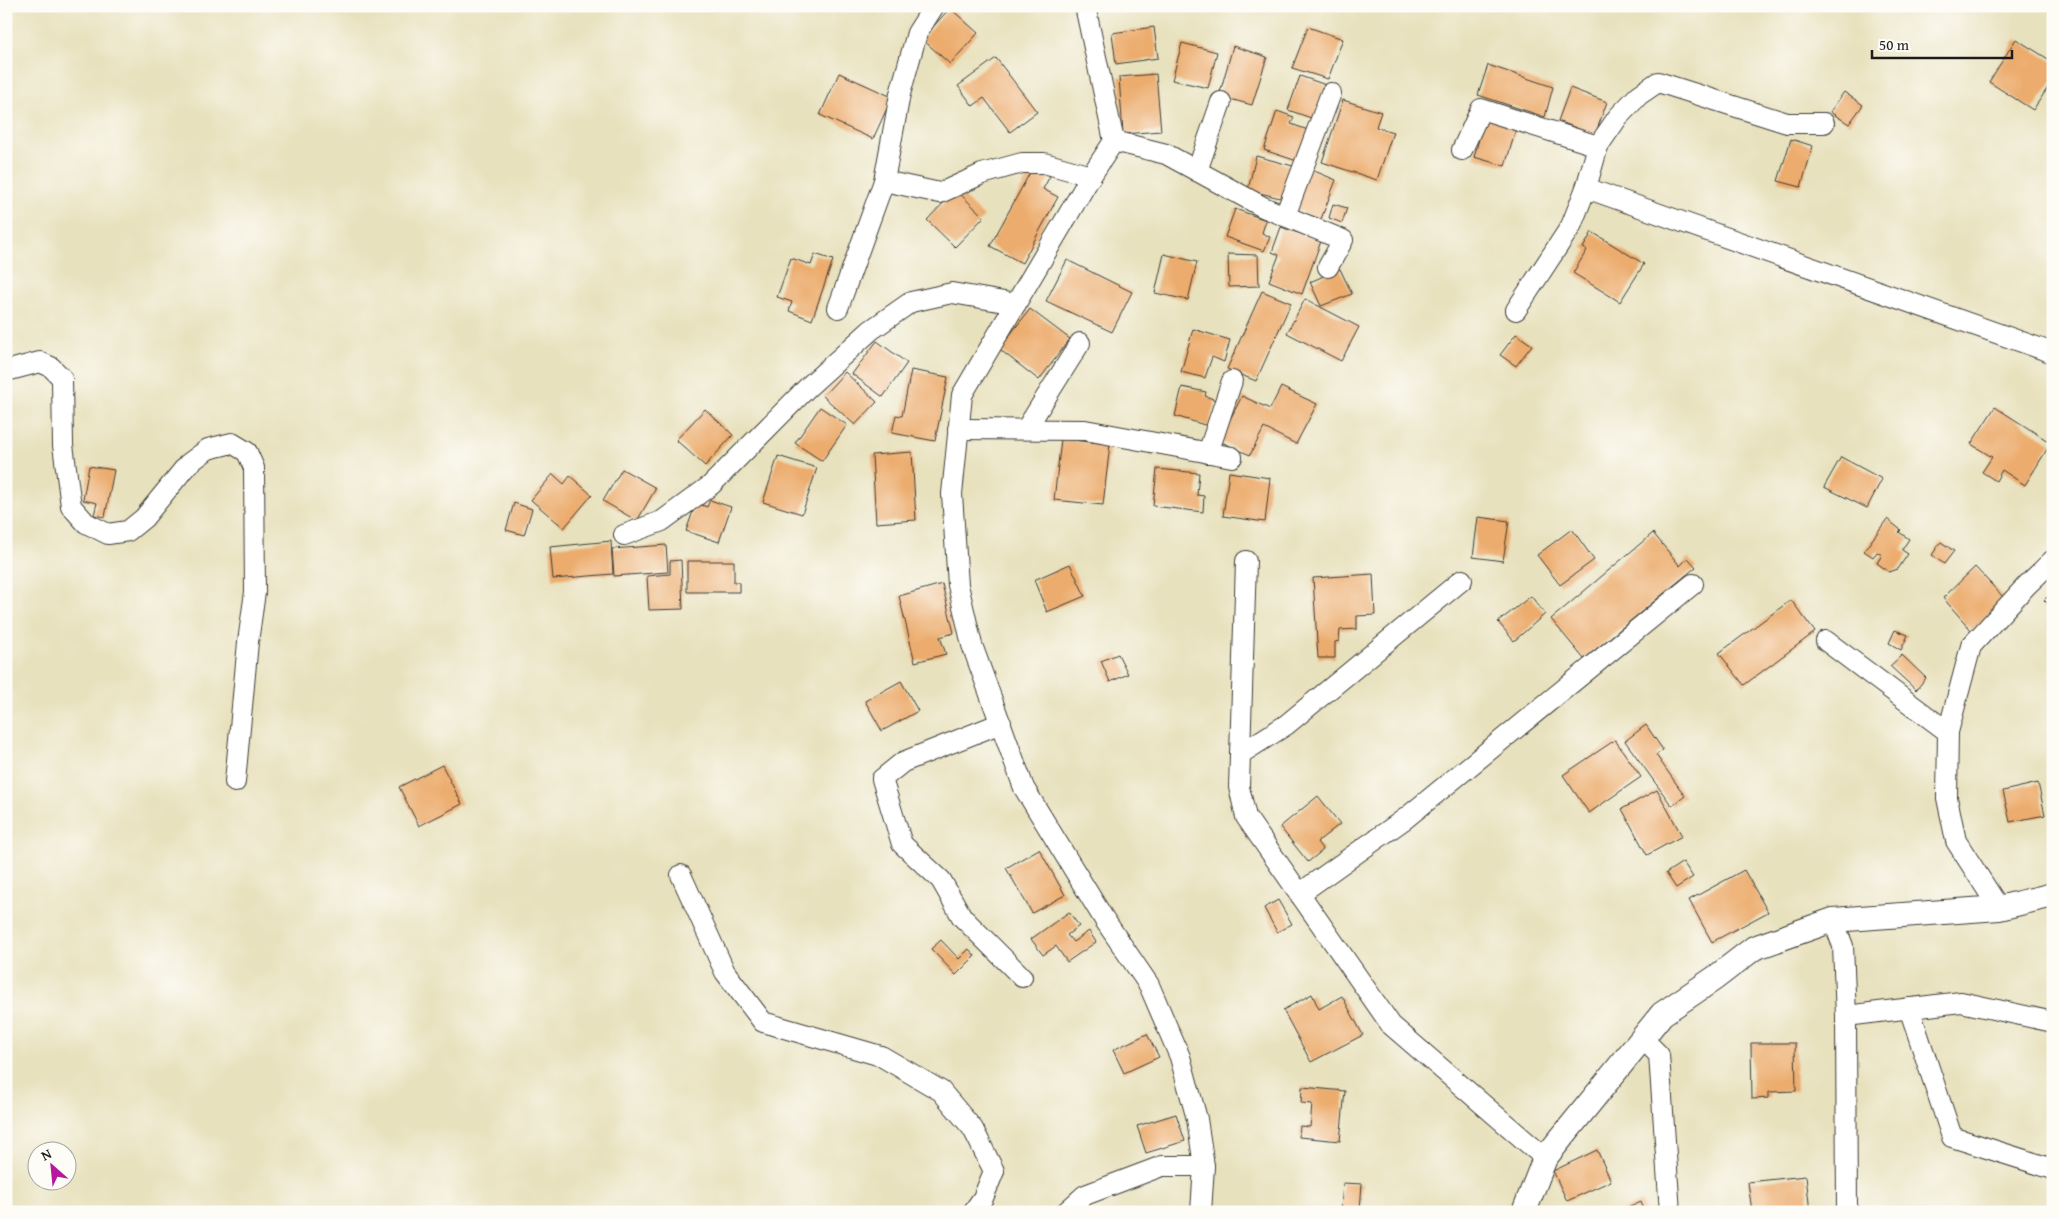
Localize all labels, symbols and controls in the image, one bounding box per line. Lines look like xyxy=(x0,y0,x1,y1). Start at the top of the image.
scale bar xyxy=(1872,28,2012,60)
text: 50 m xyxy=(1879,34,1910,55)
north arrow xyxy=(28,1140,78,1190)
text: N xyxy=(37,1143,55,1165)

